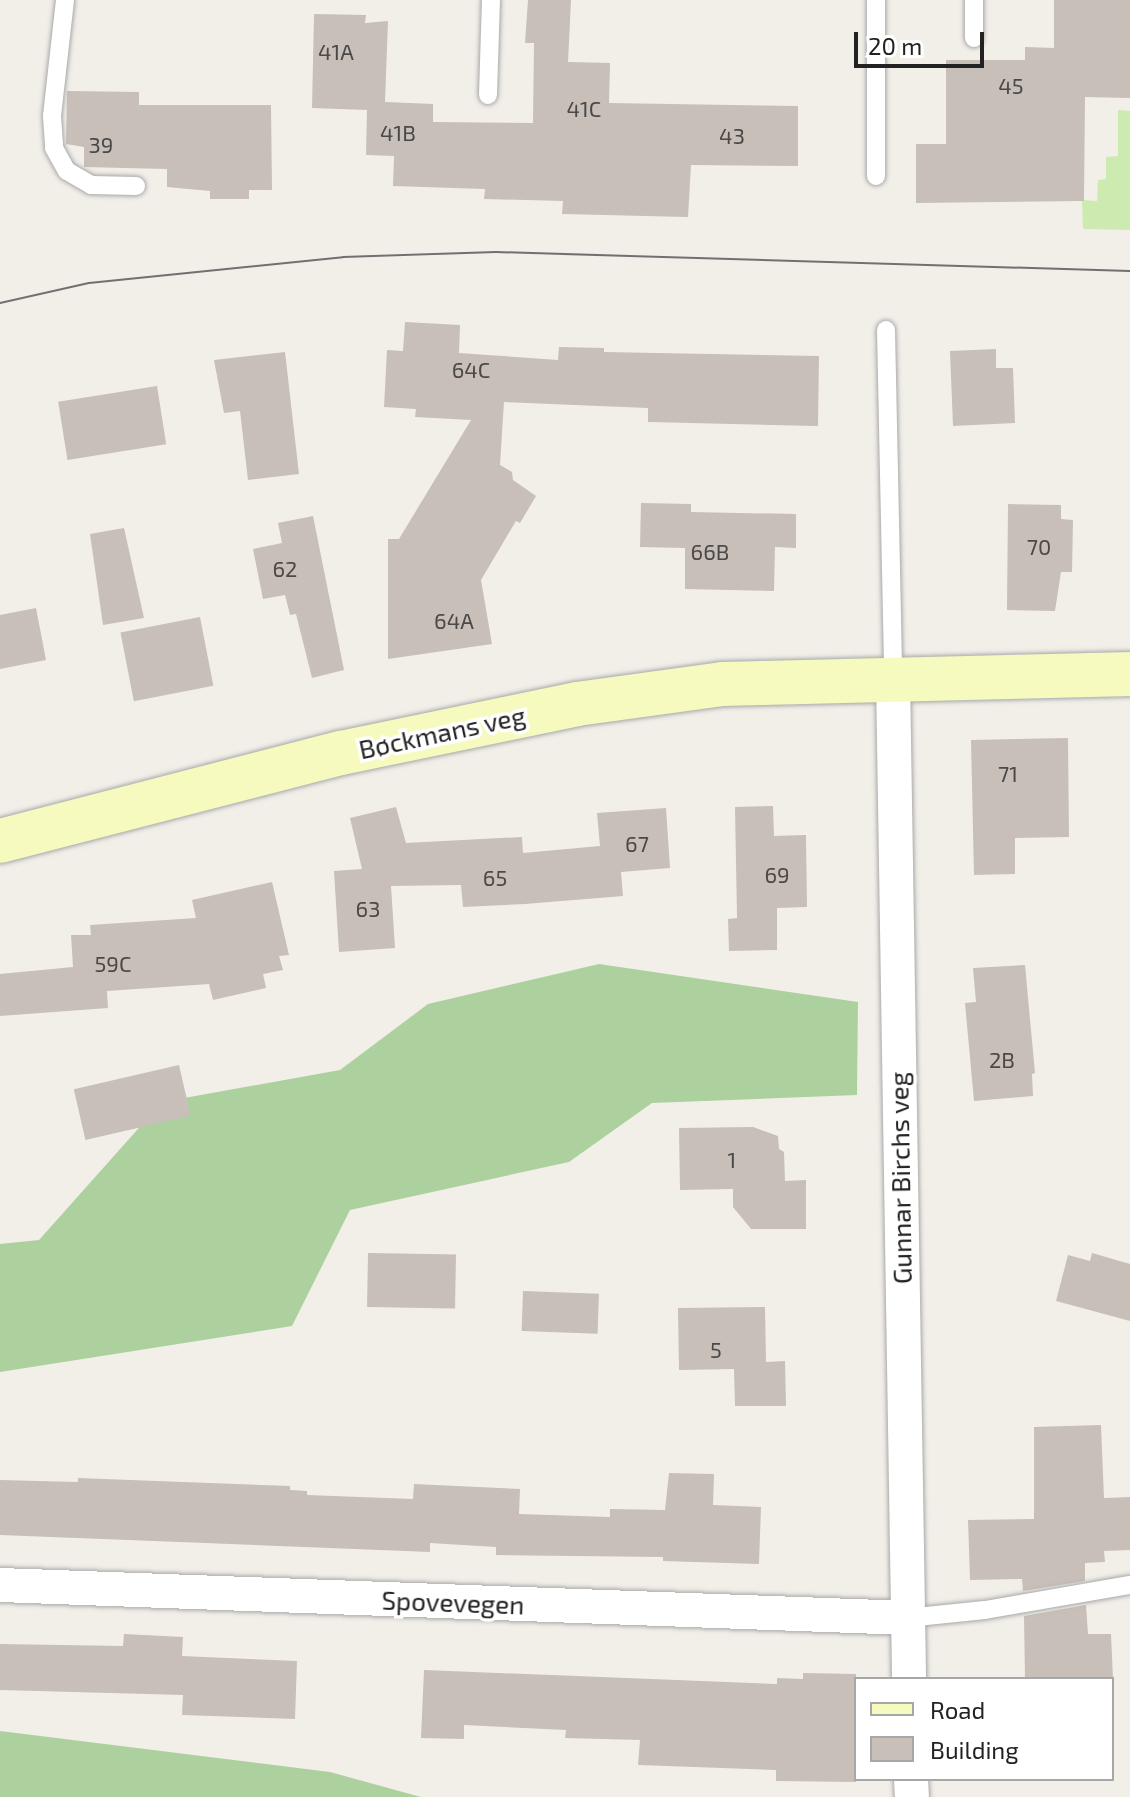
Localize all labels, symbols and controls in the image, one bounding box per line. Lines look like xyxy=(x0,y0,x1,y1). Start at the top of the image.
scale bar xyxy=(858,16,988,66)
text: 20 m xyxy=(868,31,922,60)
house number: 41A xyxy=(318,39,354,65)
house number: 45 xyxy=(998,73,1024,99)
house number: 41C xyxy=(567,96,601,122)
house number: 41B xyxy=(380,120,416,146)
house number: 43 xyxy=(719,123,745,149)
house number: 39 xyxy=(89,132,113,158)
house number: 64C xyxy=(452,357,490,383)
house number: 70 xyxy=(1027,534,1051,560)
house number: 66B xyxy=(691,539,729,565)
house number: 62 xyxy=(273,556,297,582)
house number: 64A xyxy=(434,608,474,634)
street label: Bøckmans veg xyxy=(356,699,528,765)
house number: 71 xyxy=(998,761,1018,787)
house number: 67 xyxy=(625,831,649,857)
house number: 69 xyxy=(764,862,790,888)
house number: 65 xyxy=(483,865,507,891)
house number: 63 xyxy=(356,896,380,922)
house number: 59C xyxy=(95,951,131,977)
house number: 2B xyxy=(989,1047,1015,1073)
street label: Gunnar Birchs veg xyxy=(883,1071,917,1285)
house number: 1 xyxy=(728,1147,736,1173)
house number: 5 xyxy=(710,1337,722,1363)
street label: Spovevegen xyxy=(381,1584,525,1620)
legend xyxy=(854,1677,1114,1781)
text: Road xyxy=(930,1695,985,1724)
text: Building xyxy=(930,1735,1019,1764)

